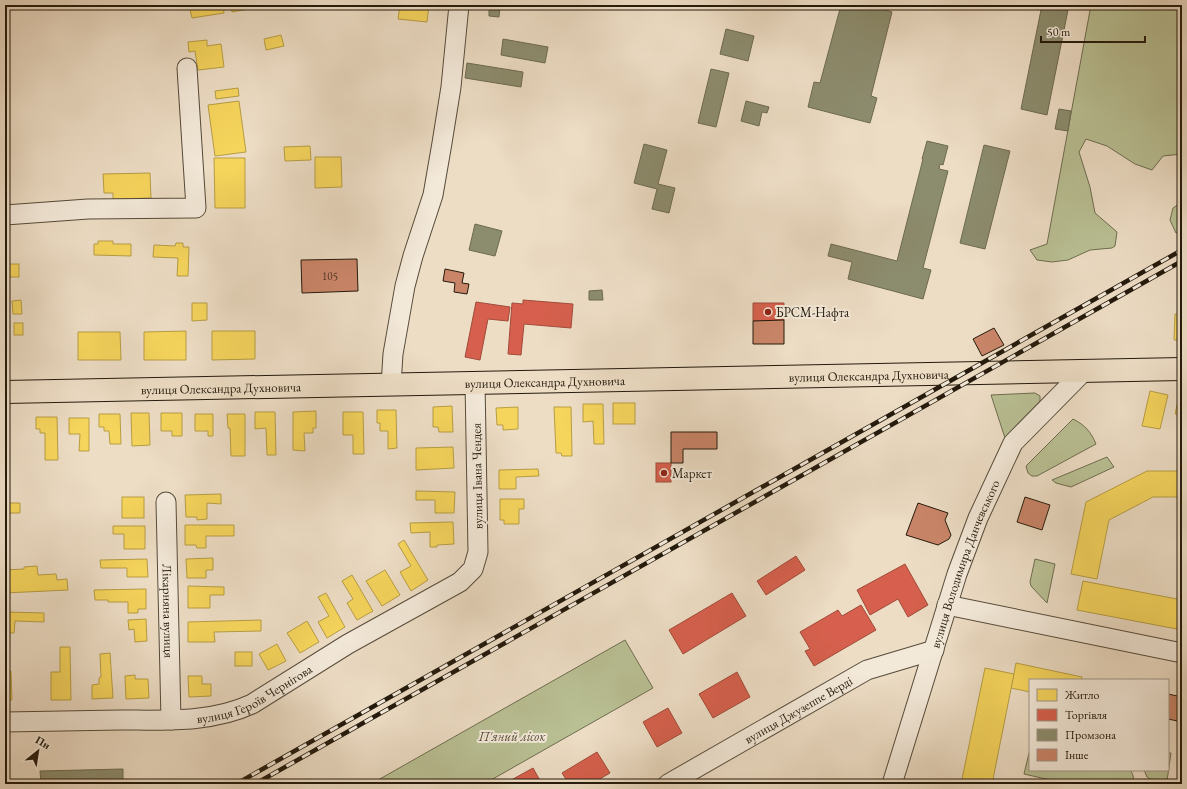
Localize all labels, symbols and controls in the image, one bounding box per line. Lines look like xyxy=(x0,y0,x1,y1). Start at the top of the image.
scale bar xyxy=(1041,18,1145,44)
text: 50 m xyxy=(1047,24,1071,40)
house number: 105 xyxy=(322,269,338,283)
place label: БРСМ-Нафта xyxy=(776,304,850,321)
marker: БРСМ-Нафта xyxy=(763,307,773,317)
street label: вулиця Олександра Духновича xyxy=(789,365,950,385)
street label: вулиця Олександра Духновича xyxy=(465,371,626,392)
street label: вулиця Олександра Духновича xyxy=(141,378,302,398)
street label: вулиця Івана Чендея xyxy=(468,423,486,529)
place label: Маркет xyxy=(672,465,712,482)
marker: Маркет xyxy=(659,468,669,478)
street label: вулиця Володимира Данчевського xyxy=(926,477,1003,650)
street label: Лікарняна вулиця xyxy=(159,564,178,658)
street label: вулиця Героїв Чернігова xyxy=(196,660,316,727)
street label: вулиця Джузеппе Верді xyxy=(741,672,855,747)
legend xyxy=(1029,679,1169,771)
text: Житло xyxy=(1064,687,1100,703)
text: Торгівля xyxy=(1065,707,1108,723)
text: Промзона xyxy=(1065,727,1116,743)
park label: П'яний лісок xyxy=(478,728,546,745)
north arrow xyxy=(18,731,58,771)
text: Пн xyxy=(33,733,54,752)
text: Інше xyxy=(1065,747,1089,763)

